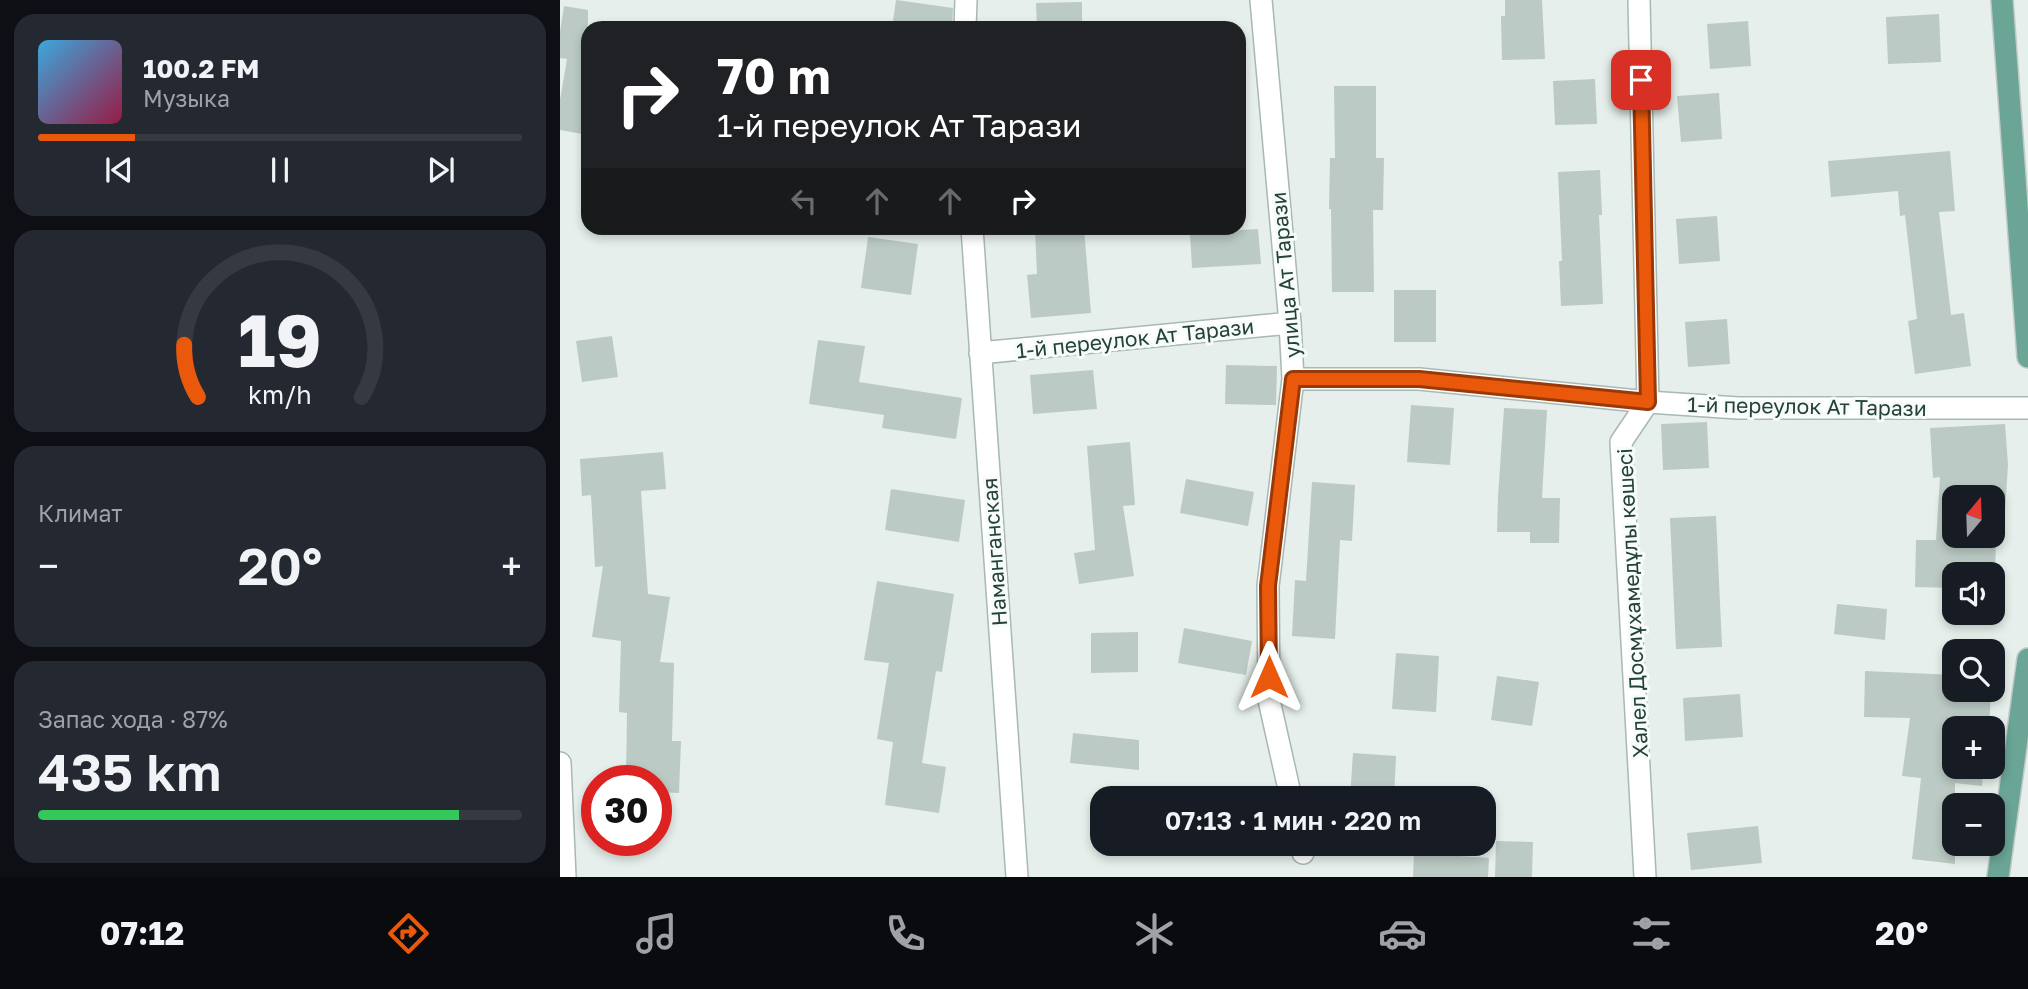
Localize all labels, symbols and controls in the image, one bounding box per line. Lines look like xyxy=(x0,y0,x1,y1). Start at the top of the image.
text: 70 m xyxy=(717,46,831,105)
icon: right xyxy=(602,49,693,140)
pin xyxy=(1611,50,1671,110)
text: 100.2 FM xyxy=(143,53,259,84)
icon: arrive xyxy=(1622,61,1660,99)
text: Музыка xyxy=(143,84,230,112)
text: 1-й переулок Ат Тарази xyxy=(717,106,1081,144)
icon: previous xyxy=(100,151,138,189)
icon: pause xyxy=(261,151,299,189)
icon: next xyxy=(422,151,460,189)
icon: left xyxy=(785,182,823,220)
icon: ahead xyxy=(858,182,896,220)
icon: ahead xyxy=(931,182,969,220)
icon: right xyxy=(1004,182,1042,220)
street label: улица Ат Тарази xyxy=(1265,191,1305,359)
text: 19 xyxy=(238,296,322,383)
street label: 1-й переулок Ат Тарази xyxy=(1015,313,1255,363)
text: km/h xyxy=(248,378,312,409)
street label: 1-й переулок Ат Тарази xyxy=(1687,391,1927,421)
street label: Халел Досмұхамедұлы көшесі xyxy=(1611,447,1653,759)
street label: Наманганская xyxy=(976,477,1012,627)
north arrow xyxy=(1942,485,2006,548)
map controls xyxy=(1942,485,2005,856)
text: Климат xyxy=(38,499,123,527)
text: 20° xyxy=(238,534,322,596)
text: − xyxy=(38,543,59,588)
text: + xyxy=(501,543,522,588)
button: sound xyxy=(1942,562,2005,625)
button: search xyxy=(1942,639,2005,702)
position arrow xyxy=(1232,640,1306,714)
text: Запас хода · 87% xyxy=(38,705,228,733)
button: + xyxy=(1942,716,2005,779)
text: 435 km xyxy=(38,740,222,802)
speed limit sign: 30 xyxy=(581,765,672,856)
button: − xyxy=(1942,793,2005,856)
text: 07:13 · 1 мин · 220 m xyxy=(1165,805,1421,836)
icon: directions xyxy=(384,909,433,958)
icon: music xyxy=(632,909,681,958)
icon: phone xyxy=(881,909,930,958)
icon: climate xyxy=(1130,909,1179,958)
icon: car xyxy=(1378,909,1427,958)
icon: filters xyxy=(1627,909,1676,958)
text: 07:12 xyxy=(100,914,184,952)
text: 20° xyxy=(1875,914,1928,952)

